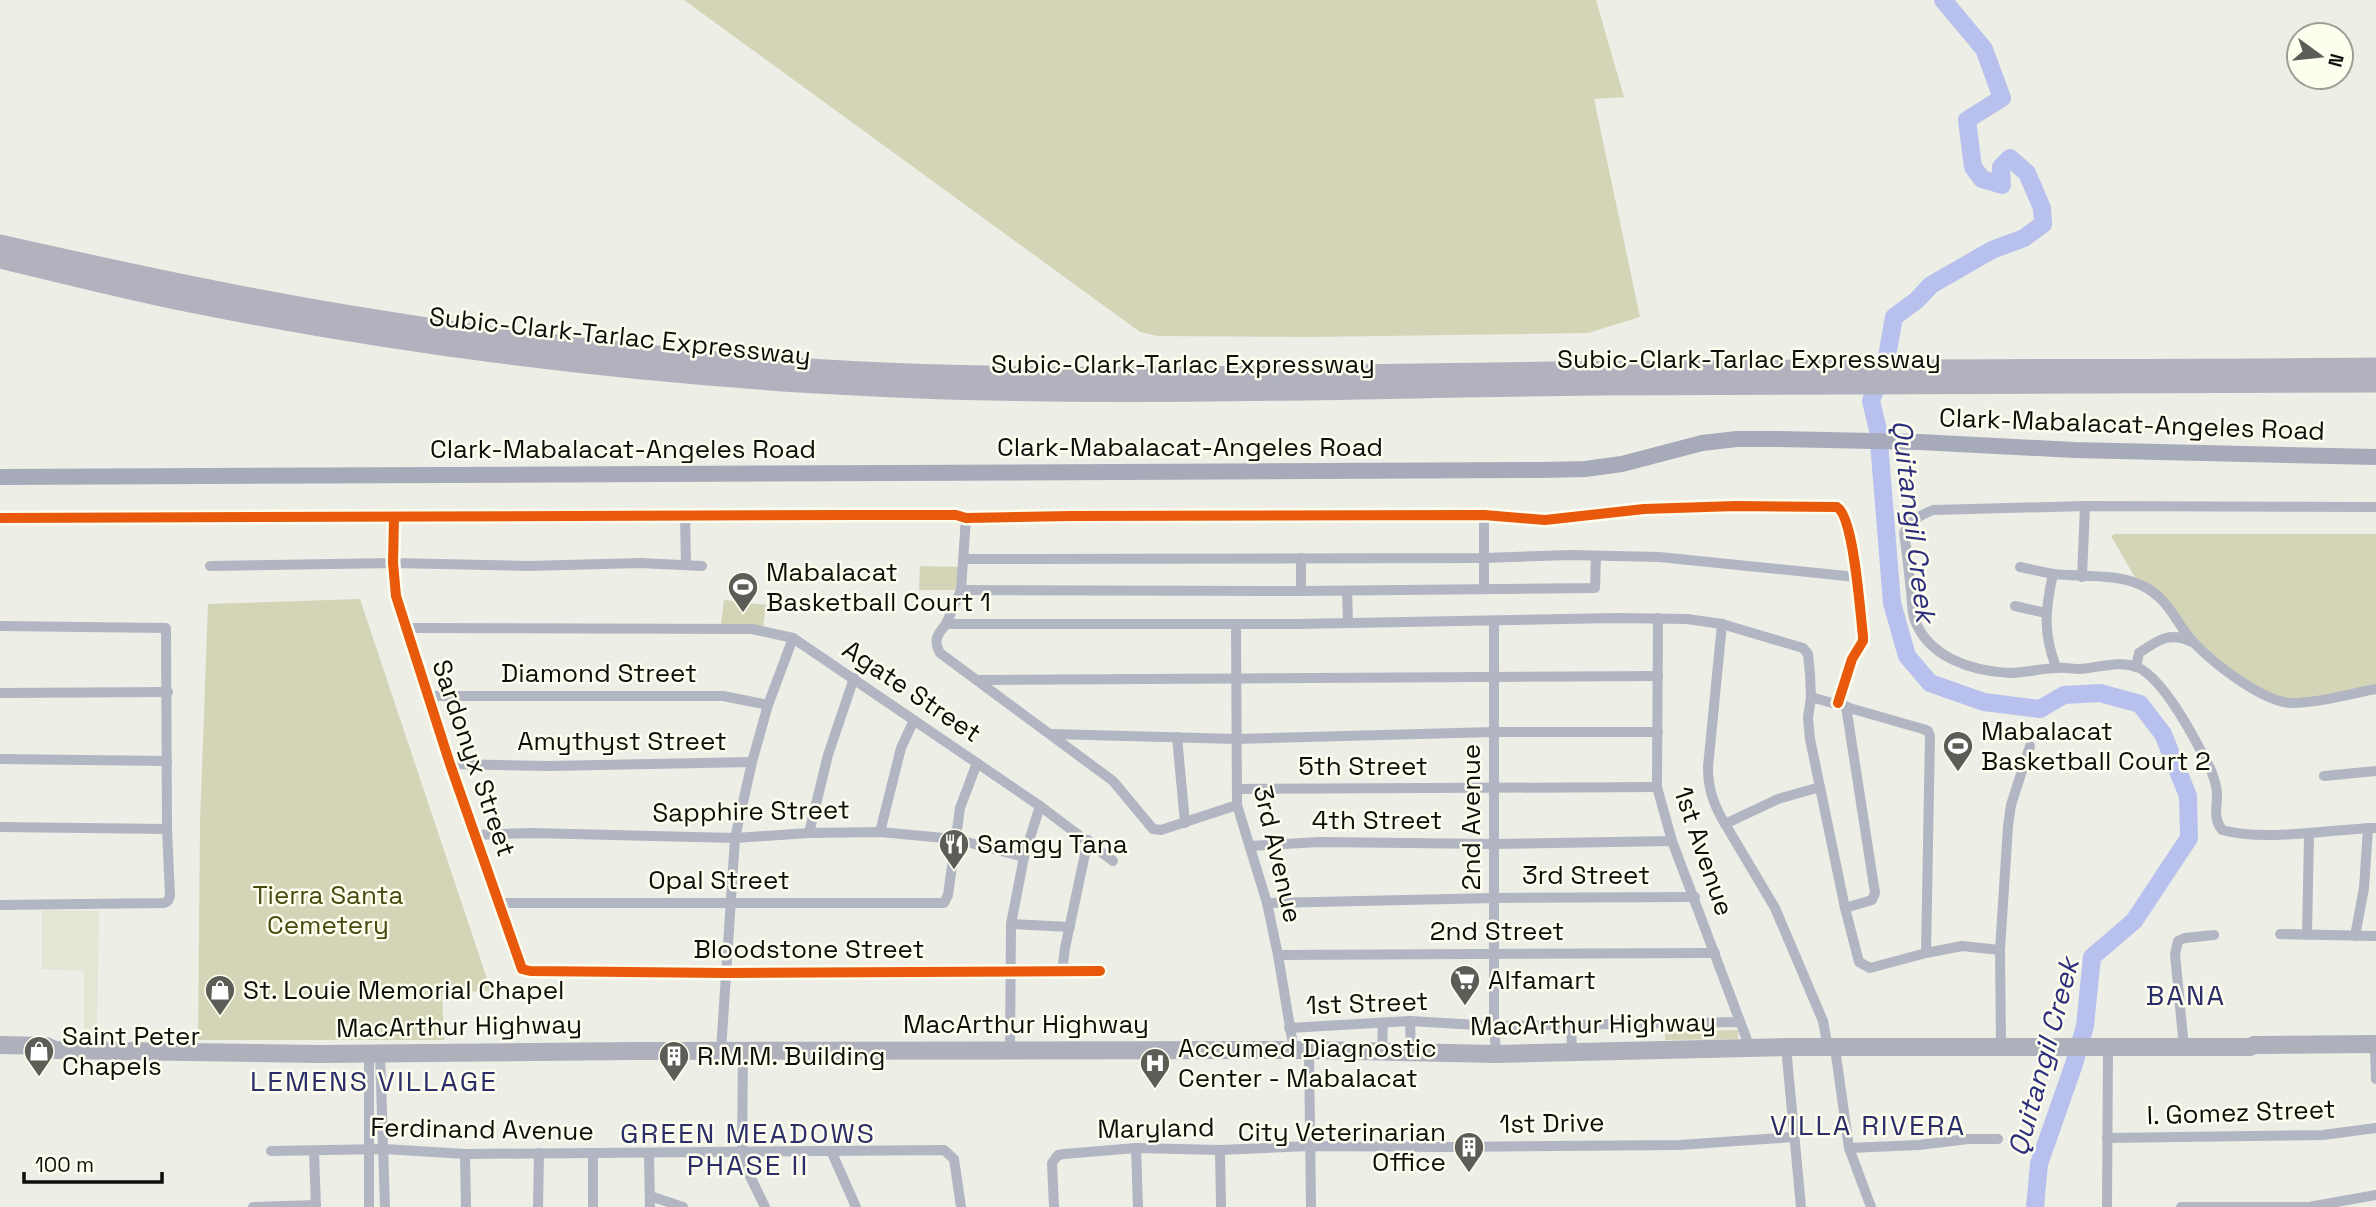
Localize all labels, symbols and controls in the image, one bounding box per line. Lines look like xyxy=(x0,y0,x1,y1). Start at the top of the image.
north arrow xyxy=(2285,21,2355,91)
text: N xyxy=(2322,51,2350,70)
street label: Subic-Clark-Tarlac Expressway xyxy=(427,299,813,373)
street label: Subic-Clark-Tarlac Expressway xyxy=(1557,342,1941,376)
street label: Subic-Clark-Tarlac Expressway xyxy=(991,347,1375,381)
street label: Clark-Mabalacat-Angeles Road xyxy=(1939,400,2325,448)
water label: Quitangil Creek xyxy=(1884,418,1945,627)
street label: Clark-Mabalacat-Angeles Road xyxy=(997,430,1383,464)
street label: Clark-Mabalacat-Angeles Road xyxy=(430,432,816,466)
place label: Mabalacat Basketball Court 1 xyxy=(766,555,991,619)
sports icon: Mabalacat Basketball Court 1 xyxy=(726,570,760,614)
street label: Agate Street xyxy=(836,632,988,750)
street label: Sardonyx Street xyxy=(424,655,524,861)
street label: Diamond Street xyxy=(501,656,697,690)
place label: Mabalacat Basketball Court 2 xyxy=(1981,714,2211,778)
street label: Amythyst Street xyxy=(517,724,727,758)
sports icon: Mabalacat Basketball Court 2 xyxy=(1941,729,1975,773)
street label: 2nd Avenue xyxy=(1454,744,1488,890)
street label: 5th Street xyxy=(1298,749,1428,783)
street label: 3rd Avenue xyxy=(1246,782,1310,926)
street label: 1st Avenue xyxy=(1666,782,1742,920)
street label: Sapphire Street xyxy=(652,792,850,830)
street label: 4th Street xyxy=(1312,803,1442,837)
restaurant icon: Samgy Tana xyxy=(937,827,971,871)
place label: Samgy Tana xyxy=(977,827,1128,861)
street label: 3rd Street xyxy=(1522,858,1650,892)
street label: Opal Street xyxy=(648,863,790,897)
park label: Tierra Santa Cemetery xyxy=(253,878,403,942)
street label: 2nd Street xyxy=(1430,914,1564,948)
street label: Bloodstone Street xyxy=(694,932,924,966)
water label: Quitangil Creek xyxy=(1999,951,2088,1160)
supermarket icon: Alfamart xyxy=(1448,963,1482,1007)
place label: Alfamart xyxy=(1488,963,1596,997)
shop icon: St. Louie Memorial Chapel xyxy=(203,973,237,1017)
place label: St. Louie Memorial Chapel xyxy=(243,973,564,1007)
district label: BANA xyxy=(2146,977,2226,1013)
street label: 1st Street xyxy=(1305,984,1429,1022)
street label: MacArthur Highway xyxy=(1470,1005,1716,1043)
street label: MacArthur Highway xyxy=(336,1007,582,1045)
street label: MacArthur Highway xyxy=(903,1007,1149,1041)
place label: Saint Peter Chapels xyxy=(62,1019,200,1083)
place label: Accumed Diagnostic Center - Mabalacat xyxy=(1178,1031,1437,1095)
shop icon: Saint Peter Chapels xyxy=(22,1034,56,1078)
building icon: R.M.M. Building xyxy=(657,1039,691,1083)
place label: R.M.M. Building xyxy=(697,1039,886,1073)
hospital icon: Accumed Diagnostic Center - Mabalacat xyxy=(1138,1046,1172,1090)
district label: LEMENS VILLAGE xyxy=(250,1063,498,1099)
street label: I. Gomez Street xyxy=(2146,1092,2336,1132)
street label: 1st Drive xyxy=(1499,1105,1605,1141)
district label: VILLA RIVERA xyxy=(1770,1107,1966,1143)
street label: Ferdinand Avenue xyxy=(370,1110,594,1148)
street label: Maryland xyxy=(1097,1110,1215,1146)
district label: GREEN MEADOWS PHASE II xyxy=(620,1115,876,1183)
place label: City Veterinarian Office xyxy=(1238,1115,1446,1179)
building icon: City Veterinarian Office xyxy=(1452,1130,1486,1174)
scale bar xyxy=(24,1140,163,1184)
text: 100 m xyxy=(35,1151,94,1178)

